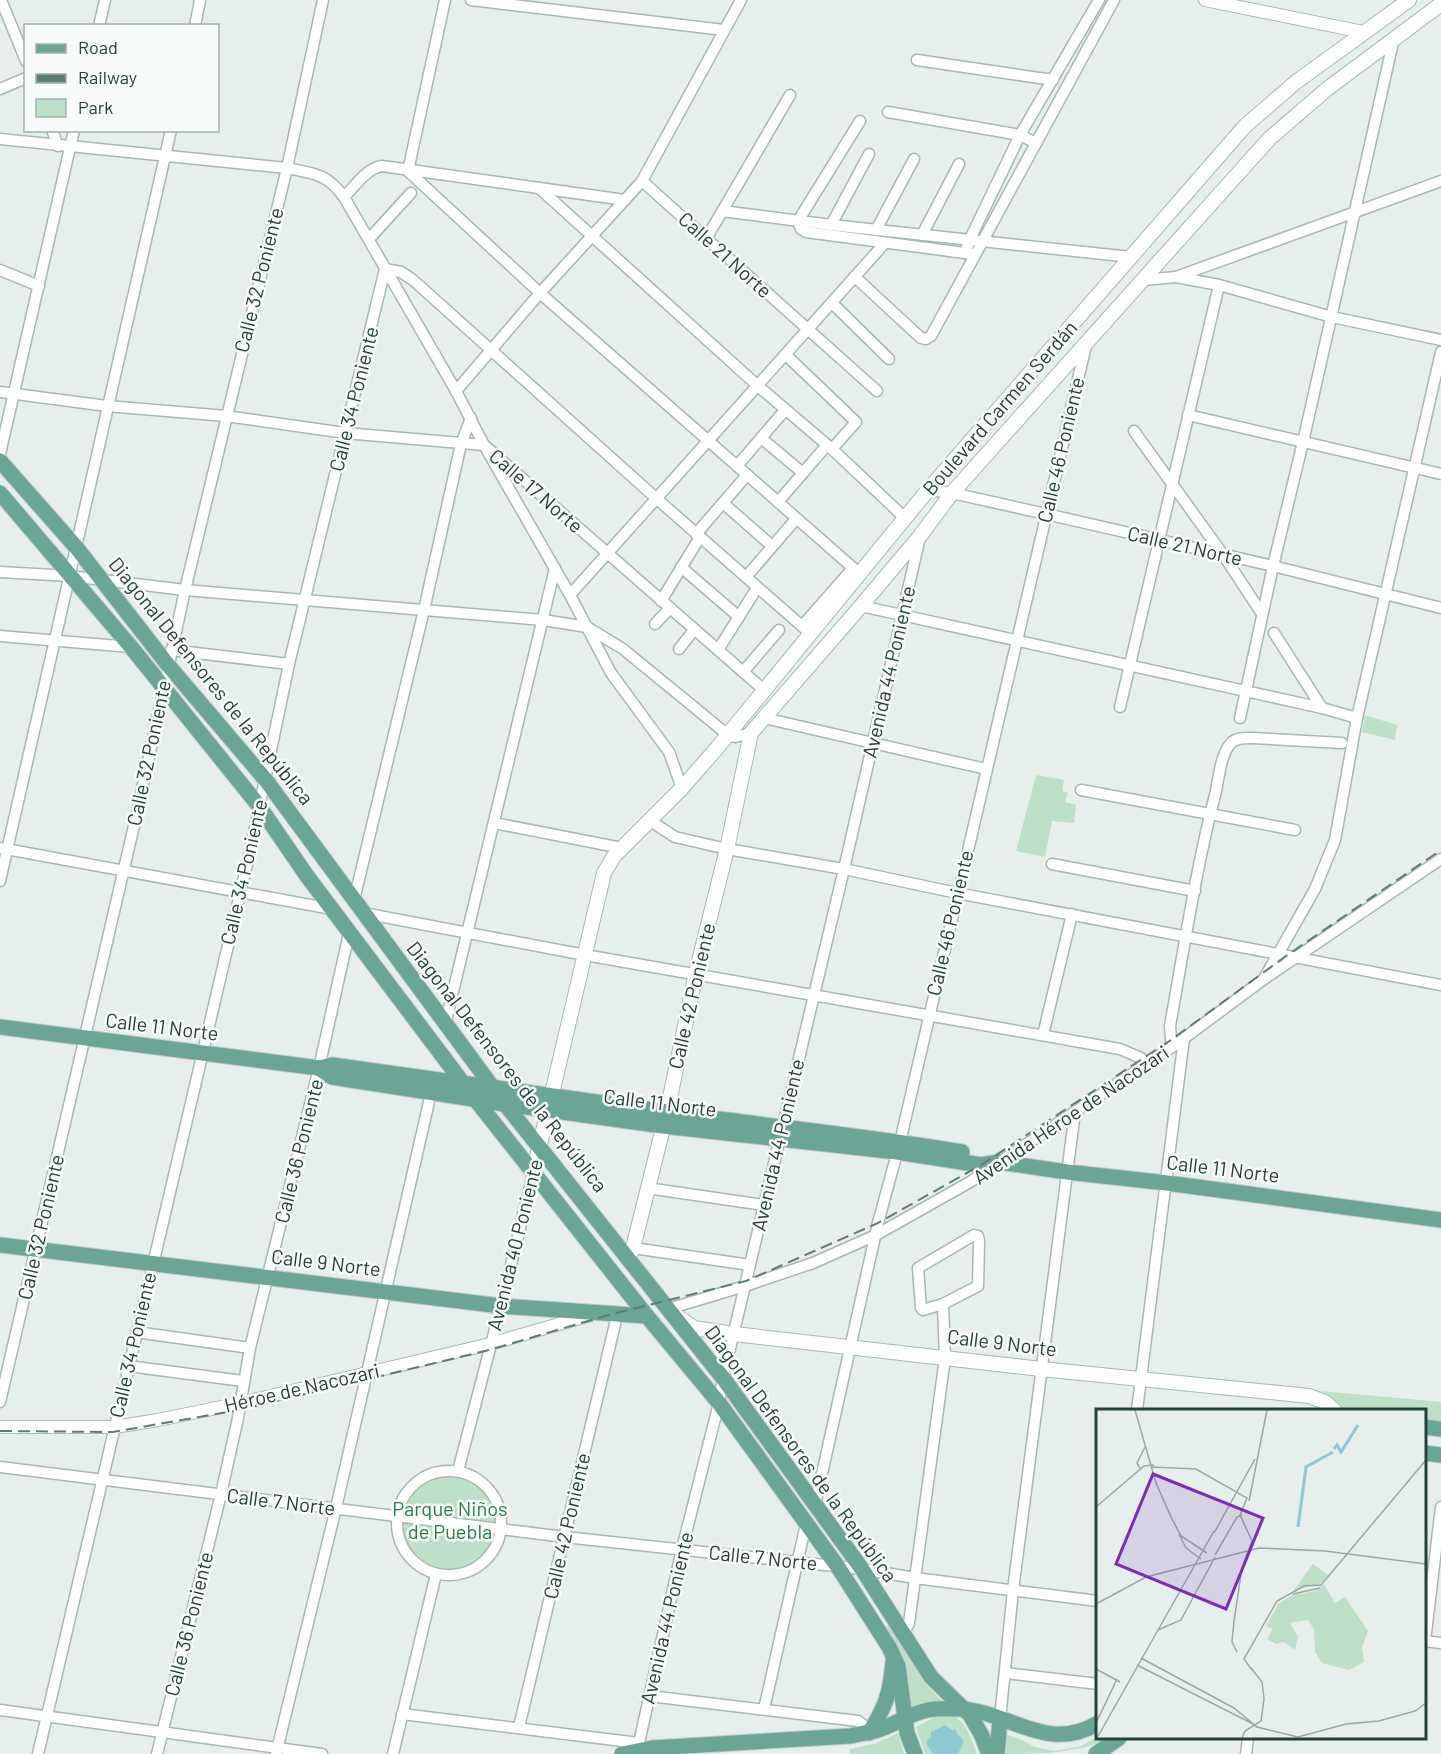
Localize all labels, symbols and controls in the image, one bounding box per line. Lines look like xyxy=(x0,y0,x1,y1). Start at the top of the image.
legend xyxy=(24,24,219,132)
text: Road xyxy=(78,36,118,58)
text: Railway xyxy=(78,66,137,88)
text: Park xyxy=(78,96,113,118)
street label: Calle 32 Poniente xyxy=(228,205,288,355)
street label: Calle 21 Norte xyxy=(674,206,777,302)
street label: Boulevard Carmen Serdán xyxy=(917,315,1082,500)
street label: Calle 34 Poniente xyxy=(323,324,383,474)
street label: Calle 46 Poniente xyxy=(1032,375,1088,525)
street label: Calle 17 Norte xyxy=(485,443,588,537)
street label: Calle 21 Norte xyxy=(1125,520,1245,570)
street label: Diagonal Defensores de la República xyxy=(104,552,319,809)
street label: Avenida 44 Poniente xyxy=(857,583,919,760)
street label: Calle 32 Poniente xyxy=(121,678,175,828)
street label: Calle 34 Poniente xyxy=(215,797,271,947)
street label: Calle 46 Poniente xyxy=(921,848,977,998)
street label: Calle 42 Poniente xyxy=(663,920,719,1071)
street label: Diagonal Defensores de la República xyxy=(402,936,613,1196)
street label: Calle 11 Norte xyxy=(104,1007,220,1045)
street label: Avenida Héroe de Nacozari xyxy=(968,1040,1173,1189)
street label: Avenida 44 Poniente xyxy=(746,1056,808,1233)
street label: Calle 36 Poniente xyxy=(268,1076,328,1225)
street label: Calle 11 Norte xyxy=(602,1083,718,1121)
street label: Calle 11 Norte xyxy=(1165,1149,1281,1187)
street label: Calle 32 Poniente xyxy=(12,1152,68,1302)
street label: Avenida 40 Poniente xyxy=(481,1156,547,1333)
street label: Calle 9 Norte xyxy=(270,1243,382,1281)
street label: Calle 34 Poniente xyxy=(104,1270,160,1420)
street label: Diagonal Defensores de la República xyxy=(701,1320,903,1586)
street label: Calle 9 Norte xyxy=(946,1323,1058,1361)
street label: Héroe de Nacozari xyxy=(222,1358,382,1417)
inset map xyxy=(1096,1409,1426,1739)
street label: Calle 42 Poniente xyxy=(538,1450,594,1601)
street label: Calle 7 Norte xyxy=(225,1482,337,1520)
park label: Parque Niños de Puebla xyxy=(392,1496,508,1543)
street label: Avenida 44 Poniente xyxy=(635,1529,697,1706)
street label: Calle 7 Norte xyxy=(708,1539,819,1575)
street label: Calle 36 Poniente xyxy=(158,1549,218,1698)

